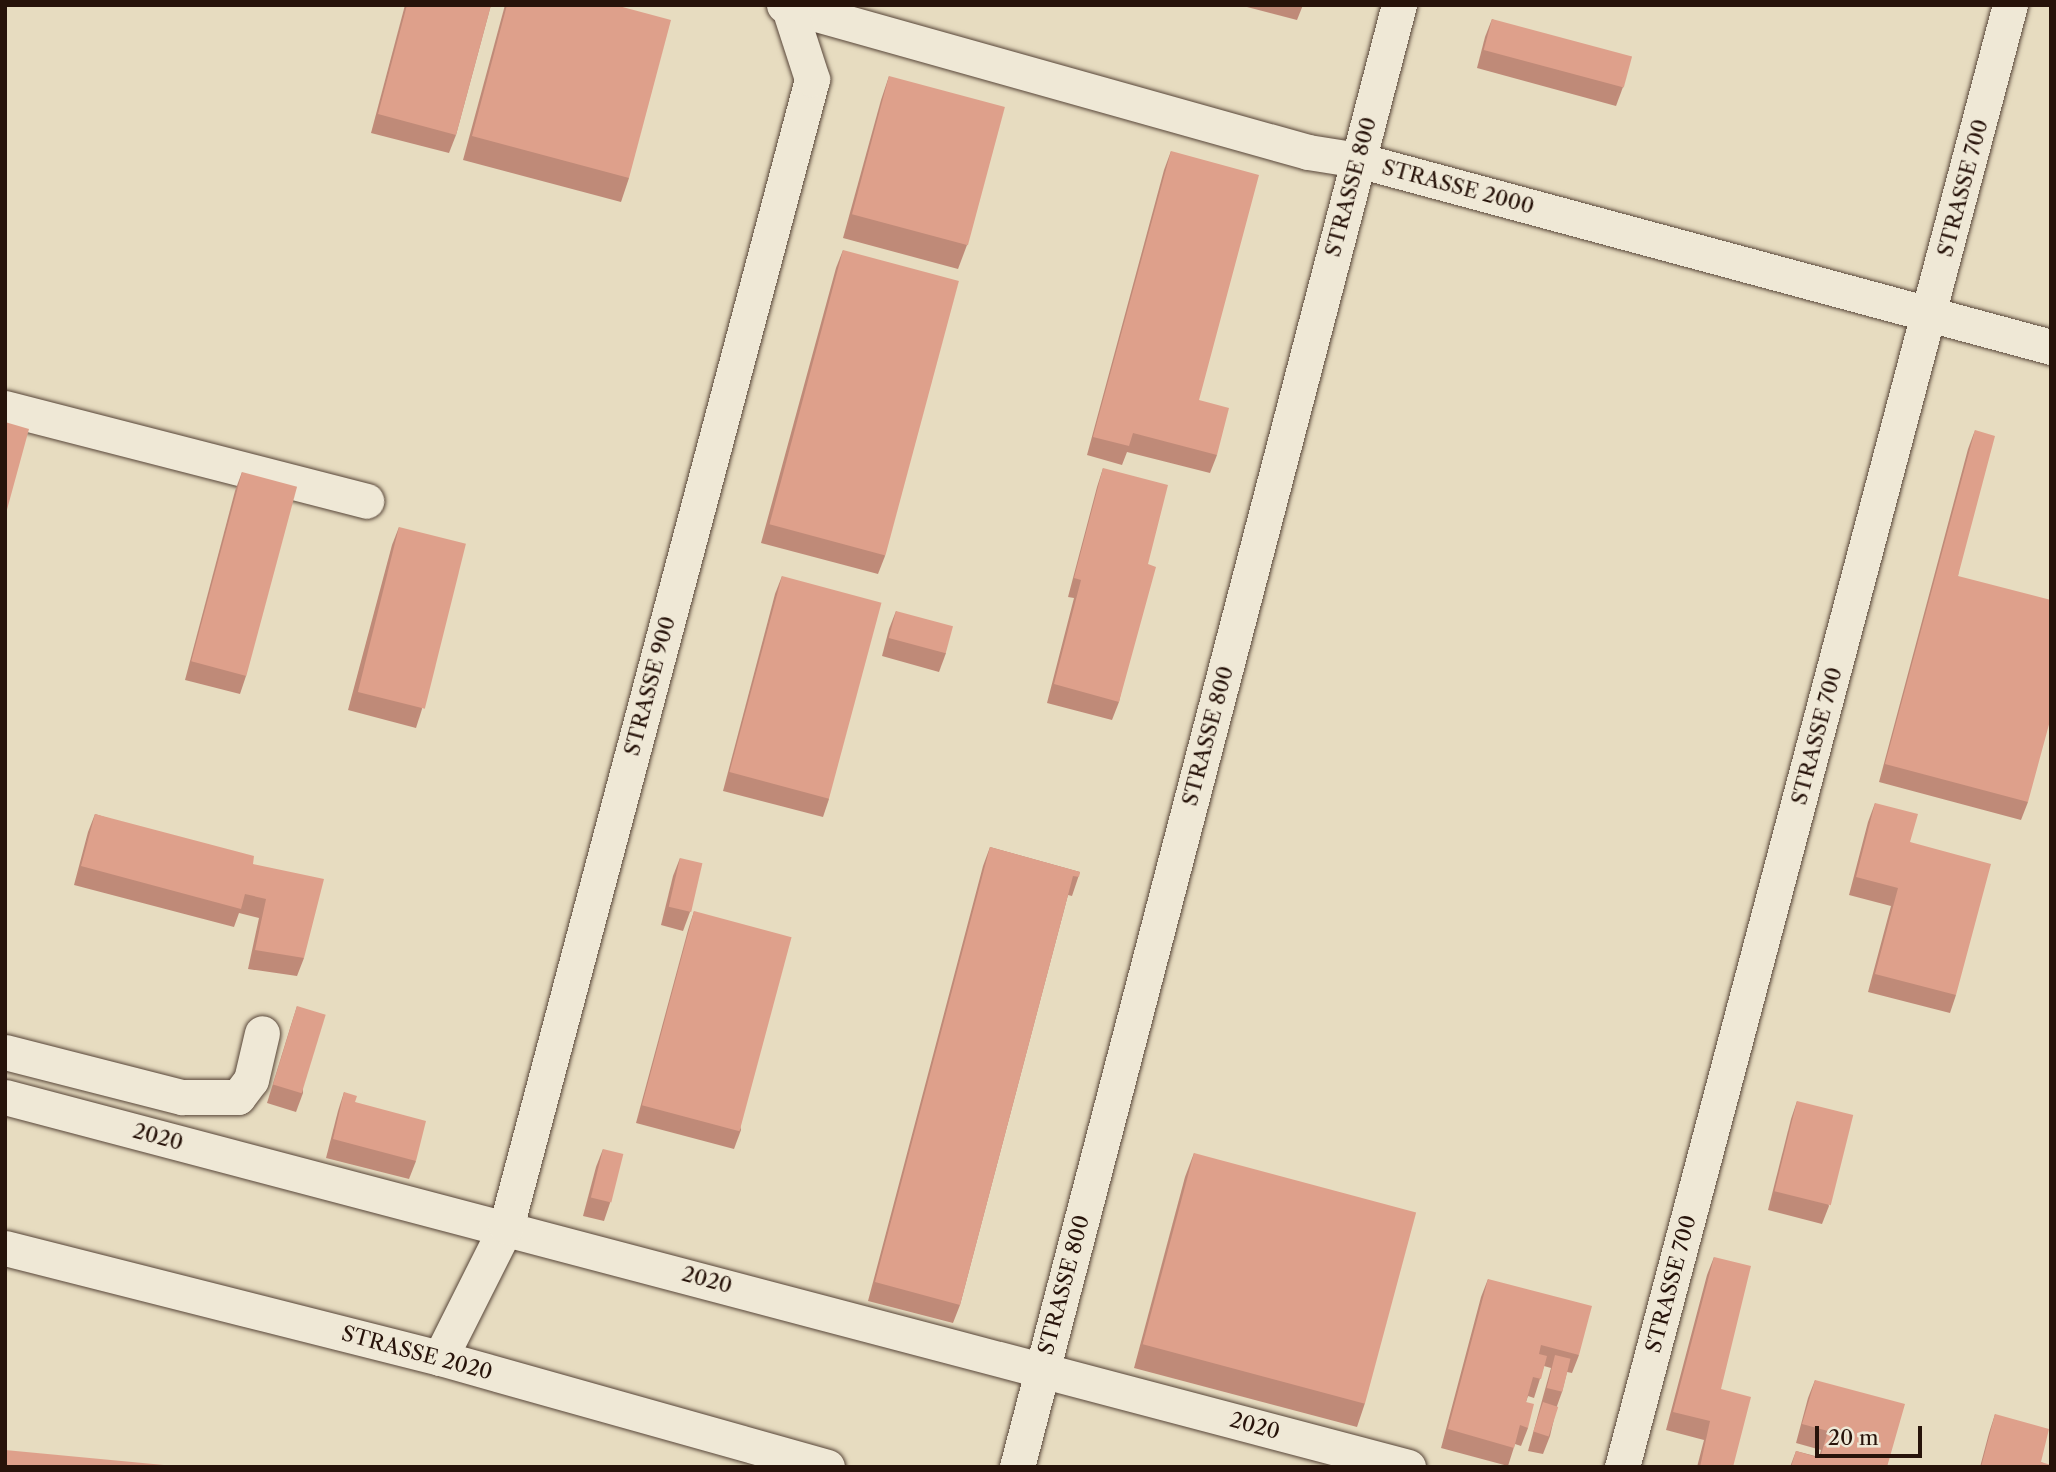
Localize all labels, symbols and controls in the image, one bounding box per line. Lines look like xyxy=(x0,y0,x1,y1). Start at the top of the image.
street label: STRASSE 800 xyxy=(1320,114,1382,260)
street label: STRASSE 700 xyxy=(1933,116,1993,260)
street label: STRASSE 2000 xyxy=(1379,155,1537,219)
street label: STRASSE 900 xyxy=(619,613,681,759)
street label: STRASSE 800 xyxy=(1177,663,1239,809)
street label: STRASSE 700 xyxy=(1787,664,1847,808)
street label: 2020 xyxy=(130,1118,186,1156)
street label: STRASSE 800 xyxy=(1033,1212,1095,1358)
street label: STRASSE 700 xyxy=(1641,1212,1701,1356)
street label: 2020 xyxy=(679,1261,735,1299)
street label: STRASSE 2020 xyxy=(339,1321,495,1385)
street label: 2020 xyxy=(1227,1407,1283,1445)
scale bar xyxy=(1818,1412,1925,1456)
text: 20 m xyxy=(1828,1425,1879,1450)

